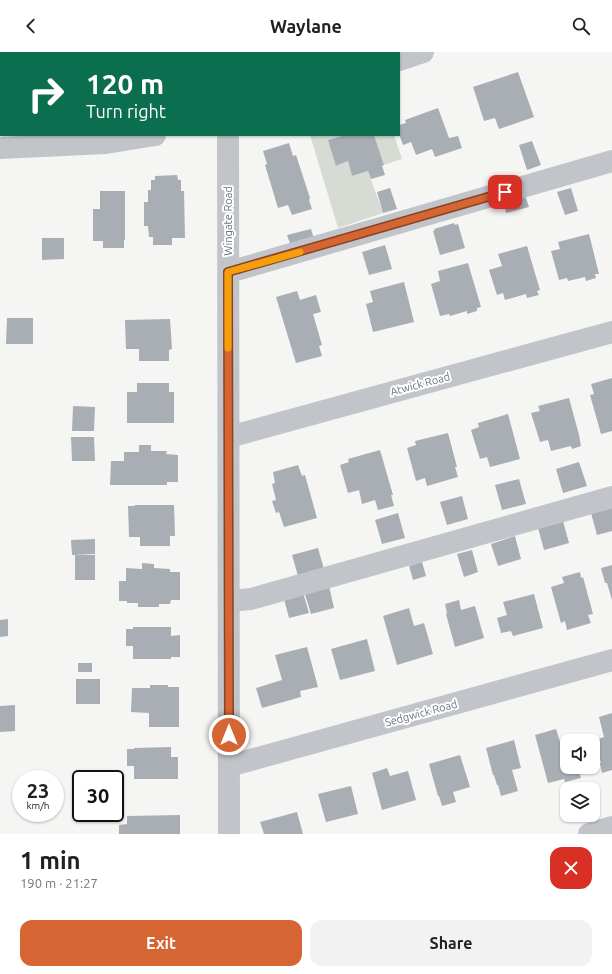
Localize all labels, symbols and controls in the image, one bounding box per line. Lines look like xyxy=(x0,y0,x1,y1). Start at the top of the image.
icon: back xyxy=(20,15,42,37)
icon: search xyxy=(570,15,592,37)
text: Waylane xyxy=(270,16,342,36)
icon: right xyxy=(20,68,72,120)
text: 120 m xyxy=(86,68,164,99)
text: Turn right xyxy=(86,101,166,121)
pin xyxy=(488,175,522,209)
icon: arrive xyxy=(494,181,516,203)
street label: Wingate Road xyxy=(222,186,234,256)
street label: Atwick Road xyxy=(389,370,451,398)
street label: Sedgwick Road xyxy=(384,698,458,728)
position arrow xyxy=(208,714,250,756)
map controls xyxy=(560,734,600,822)
button: sound xyxy=(560,734,600,774)
speed limit sign: 30 xyxy=(72,770,124,822)
text: 23 xyxy=(27,779,49,802)
button: layers xyxy=(560,782,600,822)
text: km/h xyxy=(26,800,50,811)
text: 1 min xyxy=(20,847,81,874)
button: close xyxy=(550,847,592,889)
text: 190 m · 21:27 xyxy=(20,876,98,890)
button: Exit xyxy=(20,920,302,966)
button: Share xyxy=(310,920,592,966)

